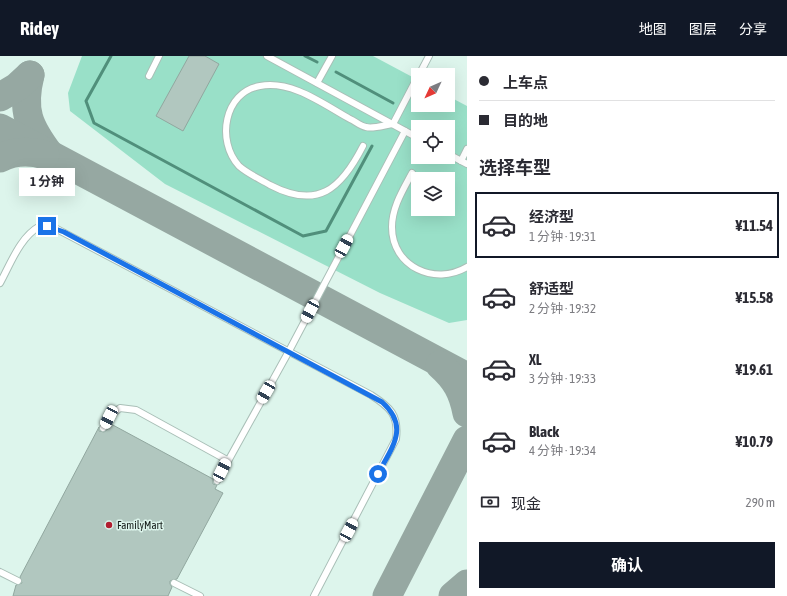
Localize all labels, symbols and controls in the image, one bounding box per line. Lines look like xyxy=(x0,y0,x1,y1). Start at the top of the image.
text: Ridey xyxy=(20,17,59,39)
text: 地图 xyxy=(639,21,667,37)
text: 图层 xyxy=(689,21,717,37)
text: 分享 xyxy=(739,21,767,37)
north arrow xyxy=(411,68,455,112)
map controls xyxy=(411,68,455,216)
text: 上车点 xyxy=(503,74,548,91)
text: 目的地 xyxy=(503,112,548,129)
button: locate xyxy=(411,120,455,164)
text: 选择车型 xyxy=(479,157,551,178)
callout: 1 分钟 xyxy=(19,168,75,196)
button: layers xyxy=(411,172,455,216)
text: 1 分钟 xyxy=(30,174,64,189)
icon: car xyxy=(481,207,517,243)
text: 经济型 xyxy=(529,208,574,225)
route end xyxy=(38,217,56,235)
text: ¥11.54 xyxy=(735,217,773,234)
text: 1 分钟 · 19:31 xyxy=(529,229,596,244)
car xyxy=(333,233,355,259)
icon: car xyxy=(481,279,517,315)
text: 舒适型 xyxy=(529,280,574,297)
text: ¥15.58 xyxy=(735,289,773,306)
car xyxy=(299,298,321,324)
text: 2 分钟 · 19:32 xyxy=(529,301,596,316)
icon: car xyxy=(481,351,517,387)
text: XL xyxy=(529,351,542,368)
text: ¥19.61 xyxy=(735,361,773,378)
text: 3 分钟 · 19:33 xyxy=(529,371,596,386)
car xyxy=(255,379,277,405)
car xyxy=(98,404,120,430)
icon: car xyxy=(481,423,517,459)
text: Black xyxy=(529,423,559,440)
text: ¥10.79 xyxy=(735,433,773,450)
text: 4 分钟 · 19:34 xyxy=(529,443,596,458)
car xyxy=(211,457,233,483)
route start xyxy=(369,465,387,483)
icon: cash xyxy=(479,491,501,513)
text: 现金 xyxy=(511,495,541,512)
text: 290 m xyxy=(746,495,775,510)
car xyxy=(338,517,360,543)
place label: FamilyMart xyxy=(117,519,163,531)
marker: FamilyMart xyxy=(104,520,114,530)
button: 确认 xyxy=(479,542,775,588)

